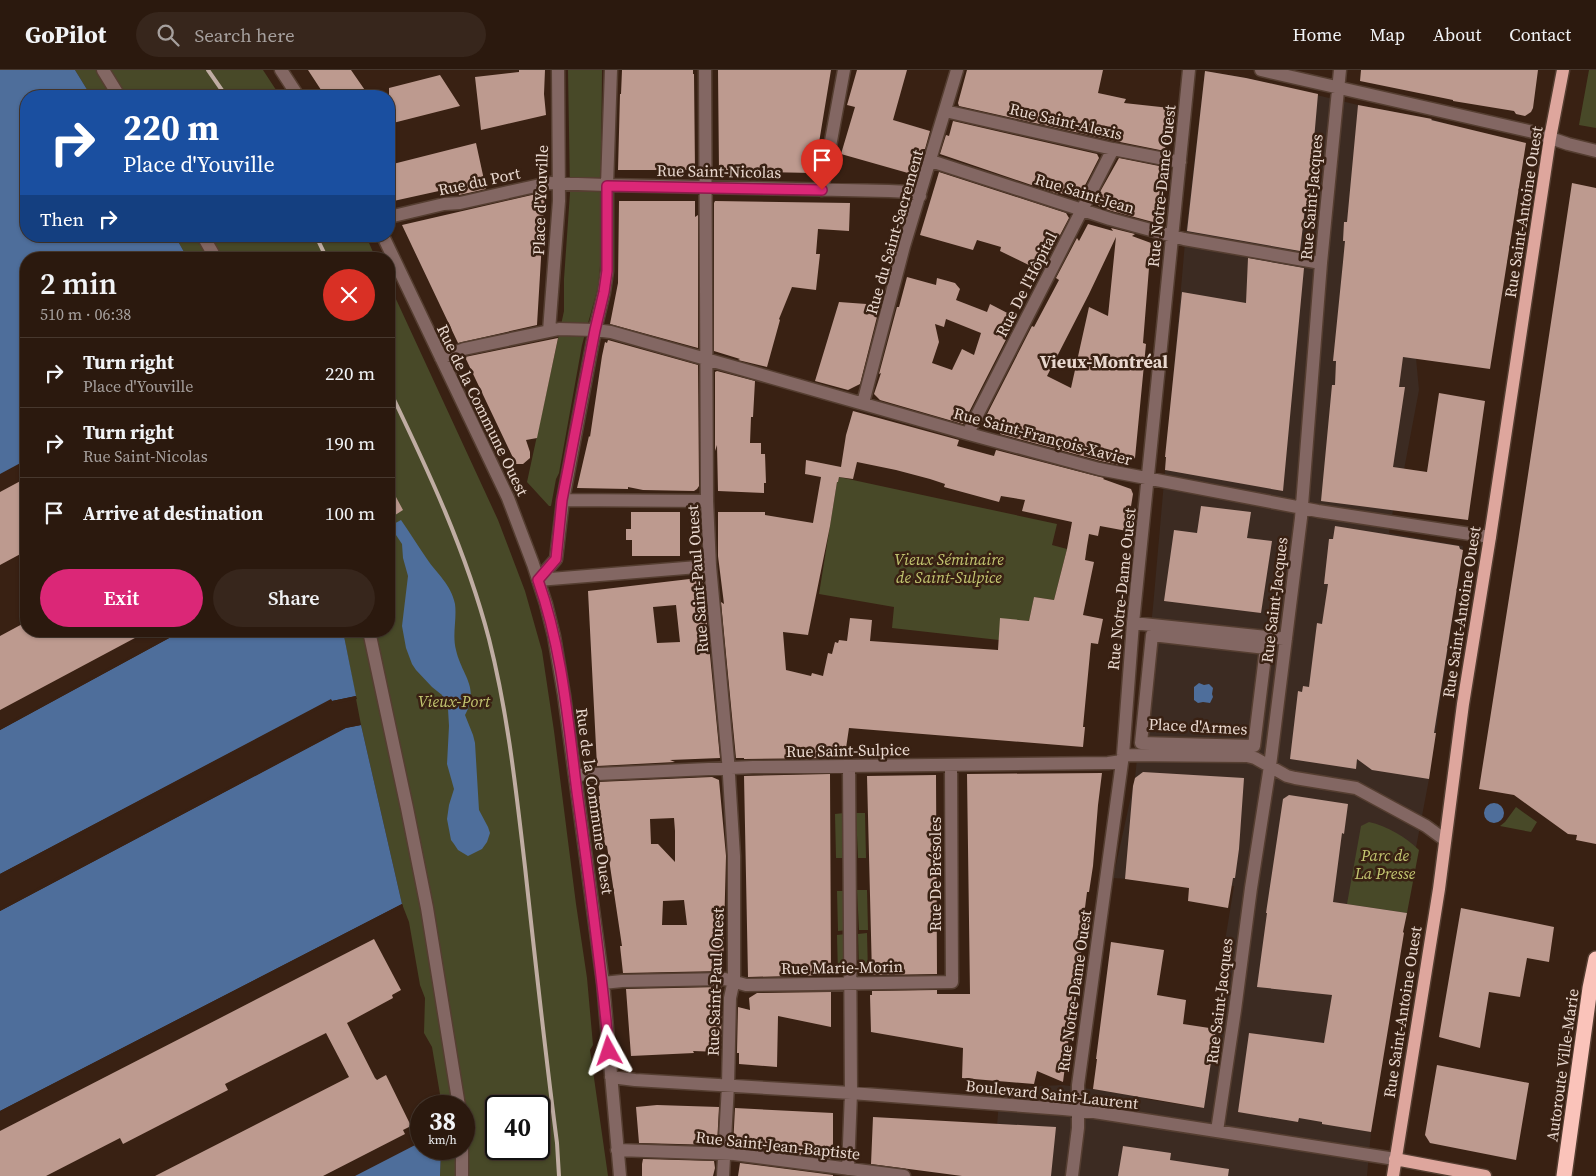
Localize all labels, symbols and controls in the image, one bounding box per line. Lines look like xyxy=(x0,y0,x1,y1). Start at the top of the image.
search box xyxy=(136,12,486,57)
text: GoPilot xyxy=(25,18,106,51)
icon: search xyxy=(154,21,182,49)
text: Search here xyxy=(194,22,295,48)
text: Home xyxy=(1293,22,1342,47)
text: Map xyxy=(1370,22,1405,47)
text: About xyxy=(1433,22,1481,47)
text: Contact xyxy=(1509,22,1571,47)
street label: Rue Saint-Alexis xyxy=(1007,97,1125,145)
street label: Rue Notre-Dame Ouest xyxy=(1142,103,1181,268)
text: 220 m xyxy=(123,104,219,152)
icon: right xyxy=(40,110,105,175)
street label: Rue Saint-Antoine Ouest xyxy=(1499,124,1548,299)
street label: Rue Saint-Jacques xyxy=(1295,133,1327,261)
pin xyxy=(801,139,843,190)
street label: Place d'Youville xyxy=(527,144,553,256)
icon: arrive xyxy=(808,146,836,174)
street label: Rue du Saint-Sacrement xyxy=(860,146,928,317)
text: Place d'Youville xyxy=(123,149,275,179)
street label: Rue Saint-Nicolas xyxy=(656,159,782,183)
street label: Rue du Port xyxy=(436,161,523,200)
street label: Rue Saint-Jean xyxy=(1032,167,1138,219)
icon: right xyxy=(94,205,122,233)
text: Then xyxy=(40,206,84,232)
street label: Rue De l'Hôpital xyxy=(990,228,1062,340)
text: 2 min xyxy=(40,263,117,304)
button: close xyxy=(323,269,375,321)
text: 510 m · 06:38 xyxy=(40,303,131,325)
street label: Rue de la Commune Ouest xyxy=(432,321,534,500)
text: Turn right xyxy=(83,349,174,375)
district label: Vieux-Montréal xyxy=(1040,349,1168,374)
icon: right xyxy=(40,359,68,387)
text: 220 m xyxy=(325,360,375,386)
text: Place d'Youville xyxy=(83,375,193,397)
street label: Rue Saint-François-Xavier xyxy=(951,402,1135,471)
text: Turn right xyxy=(83,419,174,445)
icon: right xyxy=(40,429,68,457)
text: 190 m xyxy=(325,430,375,456)
text: Rue Saint-Nicolas xyxy=(83,445,208,467)
icon: arrive xyxy=(40,499,68,527)
text: Arrive at destination xyxy=(83,500,263,526)
text: 100 m xyxy=(325,500,375,526)
street label: Rue Saint-Paul Ouest xyxy=(681,503,713,654)
street label: Rue Notre-Dame Ouest xyxy=(1102,506,1141,671)
street label: Rue Saint-Antoine Ouest xyxy=(1437,524,1486,699)
street label: Rue Saint-Jacques xyxy=(1255,536,1293,664)
park label: Vieux Séminaire de Saint-Sulpice xyxy=(894,548,1004,588)
button: Exit xyxy=(40,569,203,627)
button: Share xyxy=(213,569,375,627)
park label: Vieux-Port xyxy=(418,690,491,712)
street label: Rue de la Commune Ouest xyxy=(571,706,619,896)
street label: Place d'Armes xyxy=(1148,712,1248,740)
street label: Rue Saint-Sulpice xyxy=(786,738,910,762)
street label: Rue De Brésoles xyxy=(924,817,946,931)
park label: Parc de La Presse xyxy=(1354,844,1416,884)
street label: Rue Saint-Paul Ouest xyxy=(701,907,729,1057)
street label: Rue Notre-Dame Ouest xyxy=(1052,908,1096,1073)
street label: Rue Saint-Antoine Ouest xyxy=(1378,924,1427,1099)
street label: Rue Saint-Jacques xyxy=(1200,937,1238,1065)
street label: Rue Marie-Morin xyxy=(781,955,904,979)
street label: Autoroute Ville-Marie xyxy=(1540,987,1584,1143)
position arrow xyxy=(582,1024,634,1076)
street label: Boulevard Saint-Laurent xyxy=(965,1074,1140,1114)
speed limit sign: 40 xyxy=(485,1095,550,1160)
text: 38 xyxy=(429,1104,456,1138)
street label: Rue Saint-Jean-Baptiste xyxy=(694,1125,862,1165)
text: km/h xyxy=(428,1132,457,1148)

